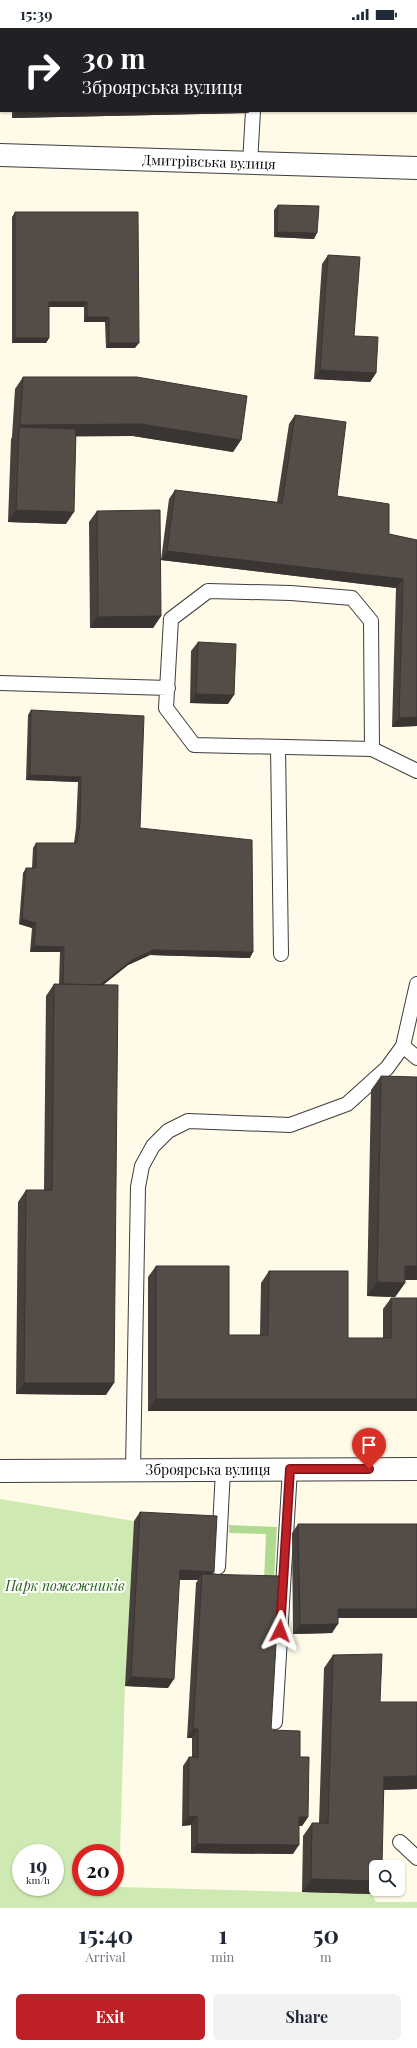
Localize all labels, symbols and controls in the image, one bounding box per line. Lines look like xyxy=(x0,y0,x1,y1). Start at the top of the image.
text: 15:39 xyxy=(20,4,52,24)
text: 30 m xyxy=(82,39,146,76)
icon: right xyxy=(16,44,68,96)
text: Зброярська вулиця xyxy=(82,75,243,99)
street label: Дмитрівська вулиця xyxy=(142,150,277,173)
pin xyxy=(352,1428,386,1469)
icon: arrive xyxy=(358,1434,380,1456)
street label: Зброярська вулиця xyxy=(146,1460,271,1479)
park label: Парк пожежників xyxy=(4,1576,125,1595)
position arrow xyxy=(259,1610,301,1652)
speed limit sign: 20 xyxy=(72,1844,124,1896)
text: 19 xyxy=(29,1851,47,1878)
map controls xyxy=(369,1860,405,1896)
button: search xyxy=(369,1860,405,1896)
text: km/h xyxy=(26,1873,50,1887)
text: 15:40 xyxy=(78,1918,133,1950)
text: 1 xyxy=(218,1918,227,1950)
text: 50 xyxy=(312,1918,339,1950)
text: Arrival xyxy=(86,1948,126,1965)
text: min xyxy=(211,1948,234,1965)
text: m xyxy=(320,1948,331,1965)
button: Exit xyxy=(16,1994,205,2040)
button: Share xyxy=(213,1994,401,2040)

